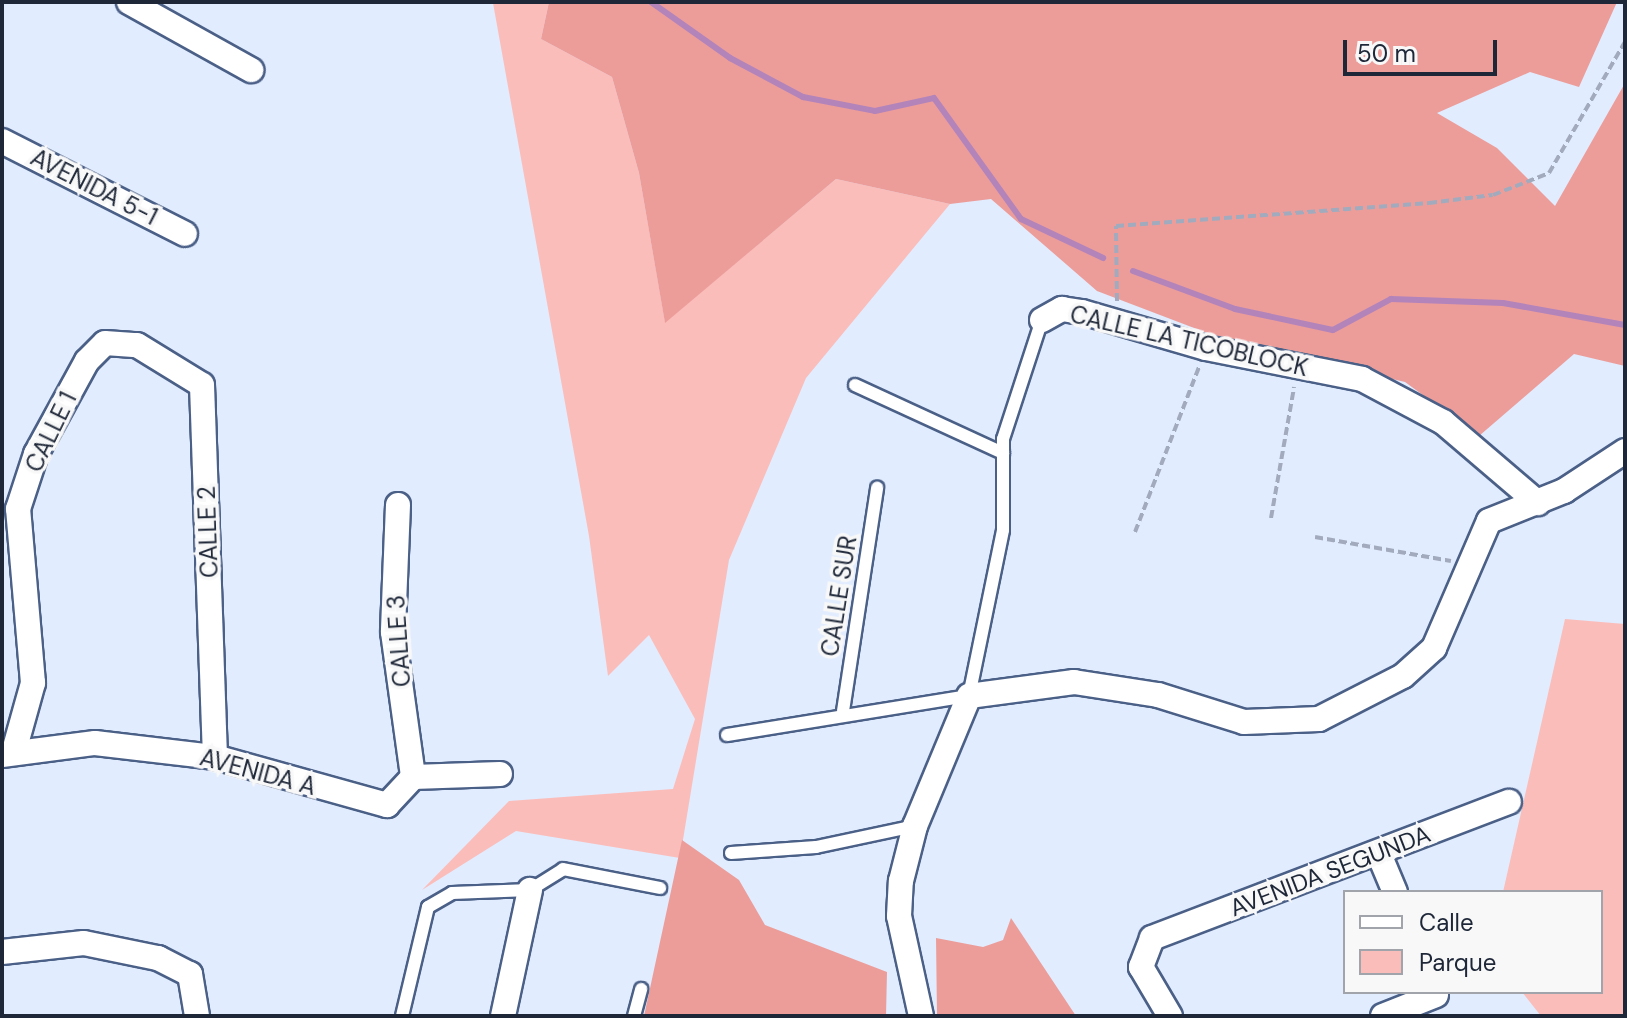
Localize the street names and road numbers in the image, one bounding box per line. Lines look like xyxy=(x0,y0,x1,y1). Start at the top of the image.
street label: AVENIDA 5-1 xyxy=(26,143,162,231)
street label: CALLE LA TICOBLOCK xyxy=(1067,300,1311,382)
street label: CALLE 1 xyxy=(19,387,83,477)
street label: CALLE 2 xyxy=(192,486,224,578)
street label: CALLE SUR xyxy=(815,534,863,658)
street label: CALLE 3 xyxy=(381,594,417,688)
street label: AVENIDA A xyxy=(197,743,319,801)
street label: AVENIDA SEGUNDA xyxy=(1226,820,1434,922)

